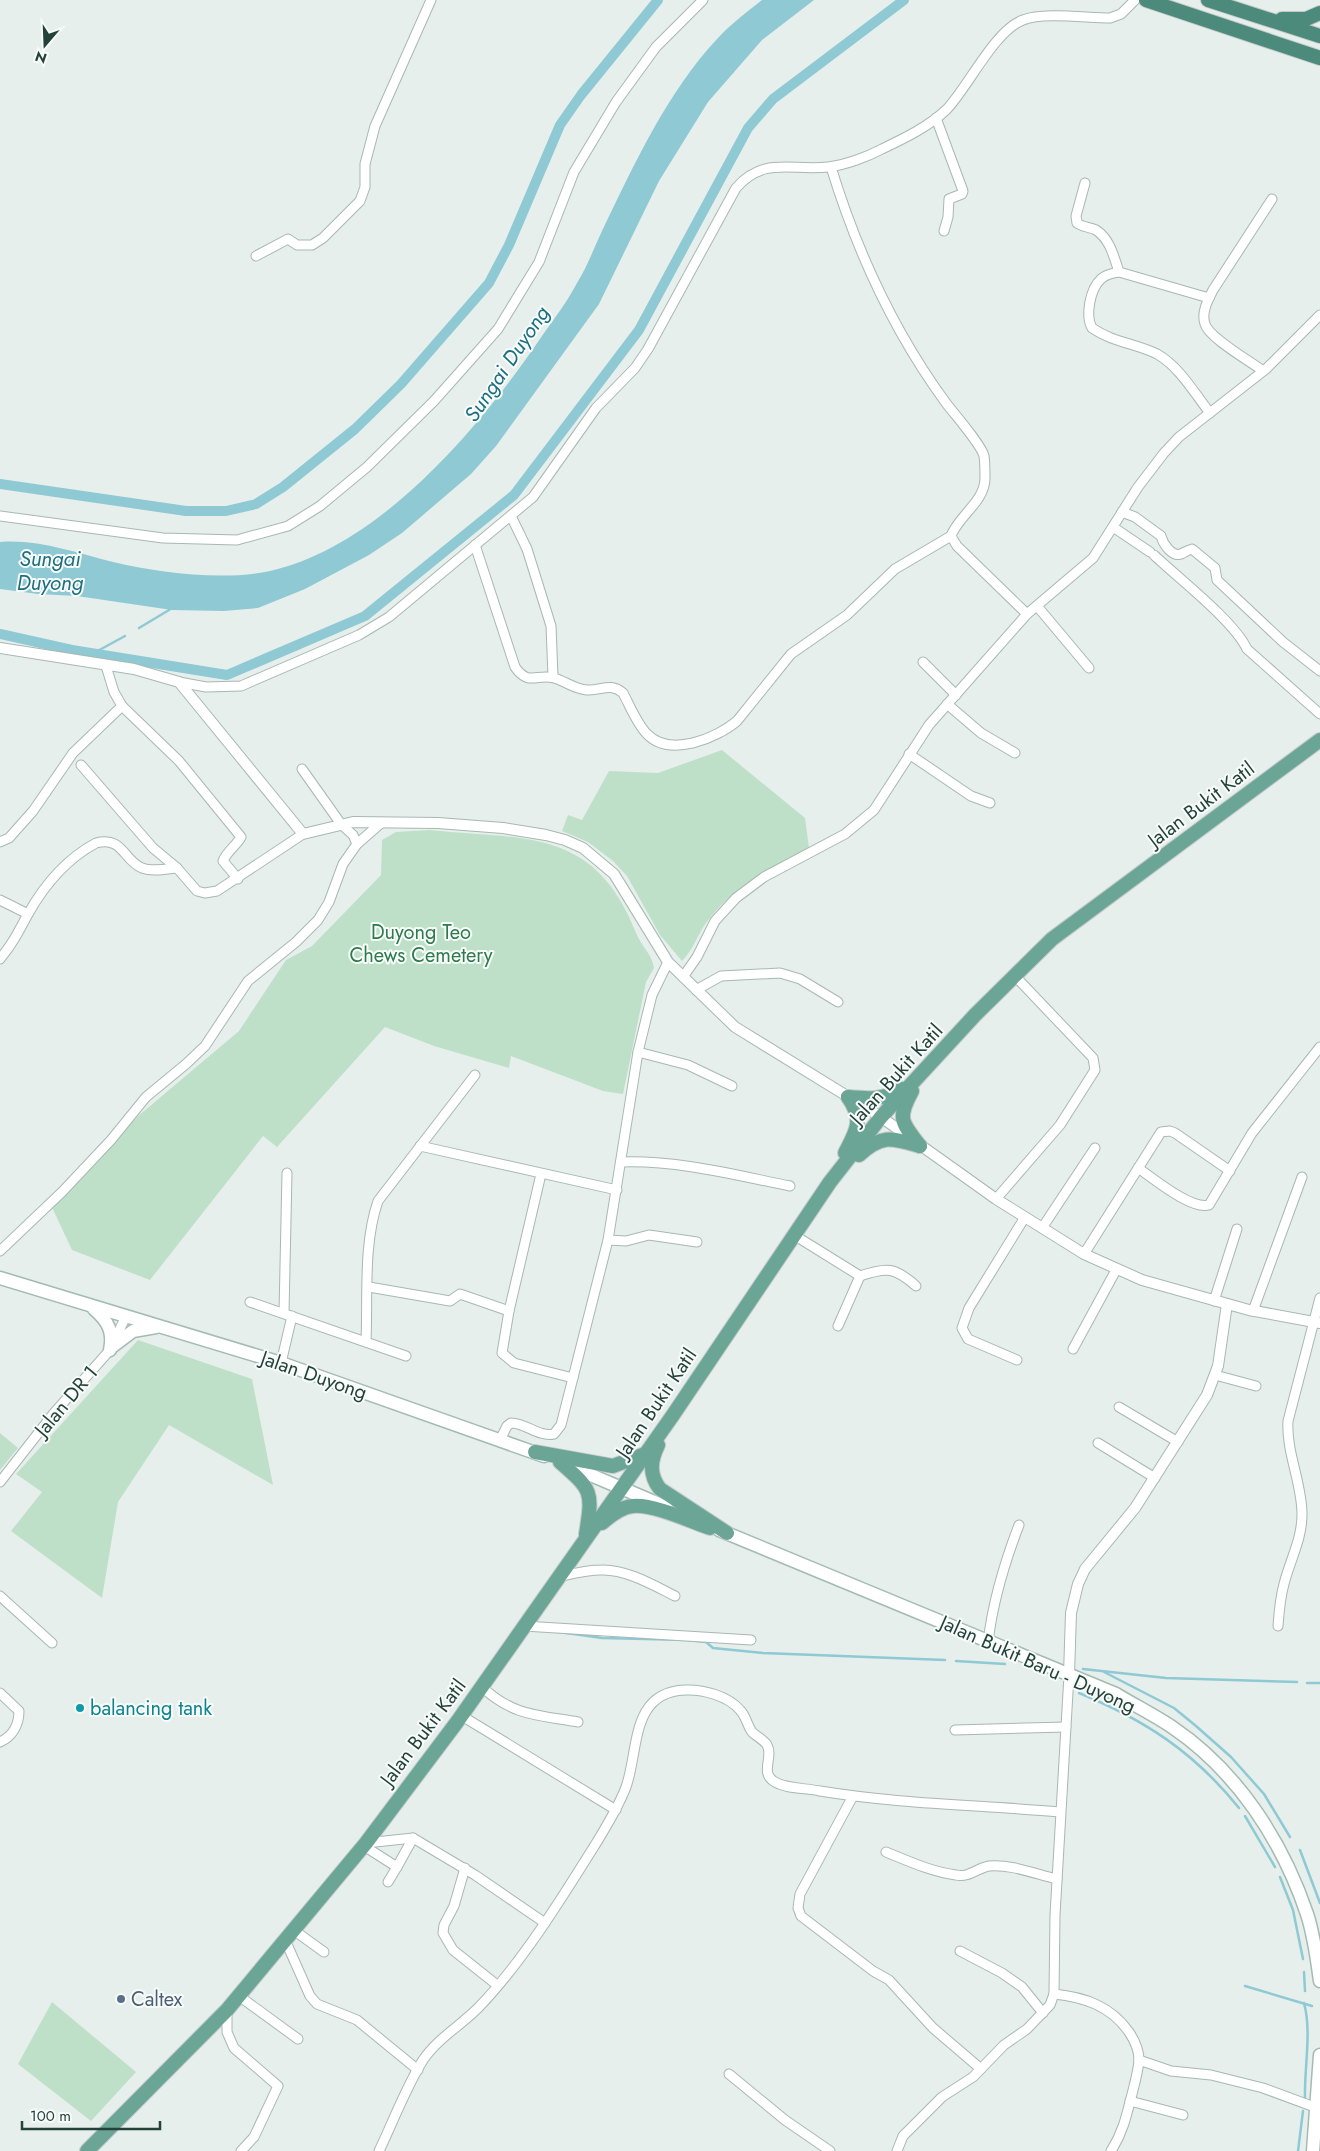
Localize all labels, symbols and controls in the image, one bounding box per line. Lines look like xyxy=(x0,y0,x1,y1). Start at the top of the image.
north arrow xyxy=(20,20,70,70)
text: N xyxy=(32,46,49,69)
water label: Sungai Duyong xyxy=(457,300,557,428)
water label: Sungai Duyong xyxy=(17,544,84,598)
street label: Jalan Bukit Katil xyxy=(1139,755,1261,856)
park label: Duyong Teo Chews Cemetery xyxy=(349,918,493,970)
street label: Jalan Bukit Katil xyxy=(841,1017,950,1134)
street label: Jalan Bukit Katil xyxy=(607,1342,704,1467)
street label: Jalan Duyong xyxy=(254,1343,371,1407)
street label: Jalan DR 1 xyxy=(26,1359,105,1445)
street label: Jalan Bukit Baru - Duyong xyxy=(933,1607,1140,1721)
street label: Jalan Bukit Katil xyxy=(372,1673,473,1794)
place label: balancing tank xyxy=(90,1694,212,1723)
marker: balancing tank xyxy=(74,1702,86,1714)
place label: Caltex xyxy=(131,1985,183,2014)
marker: Caltex xyxy=(115,1993,127,2005)
scale bar xyxy=(22,2098,160,2130)
text: 100 m xyxy=(30,2105,71,2127)

